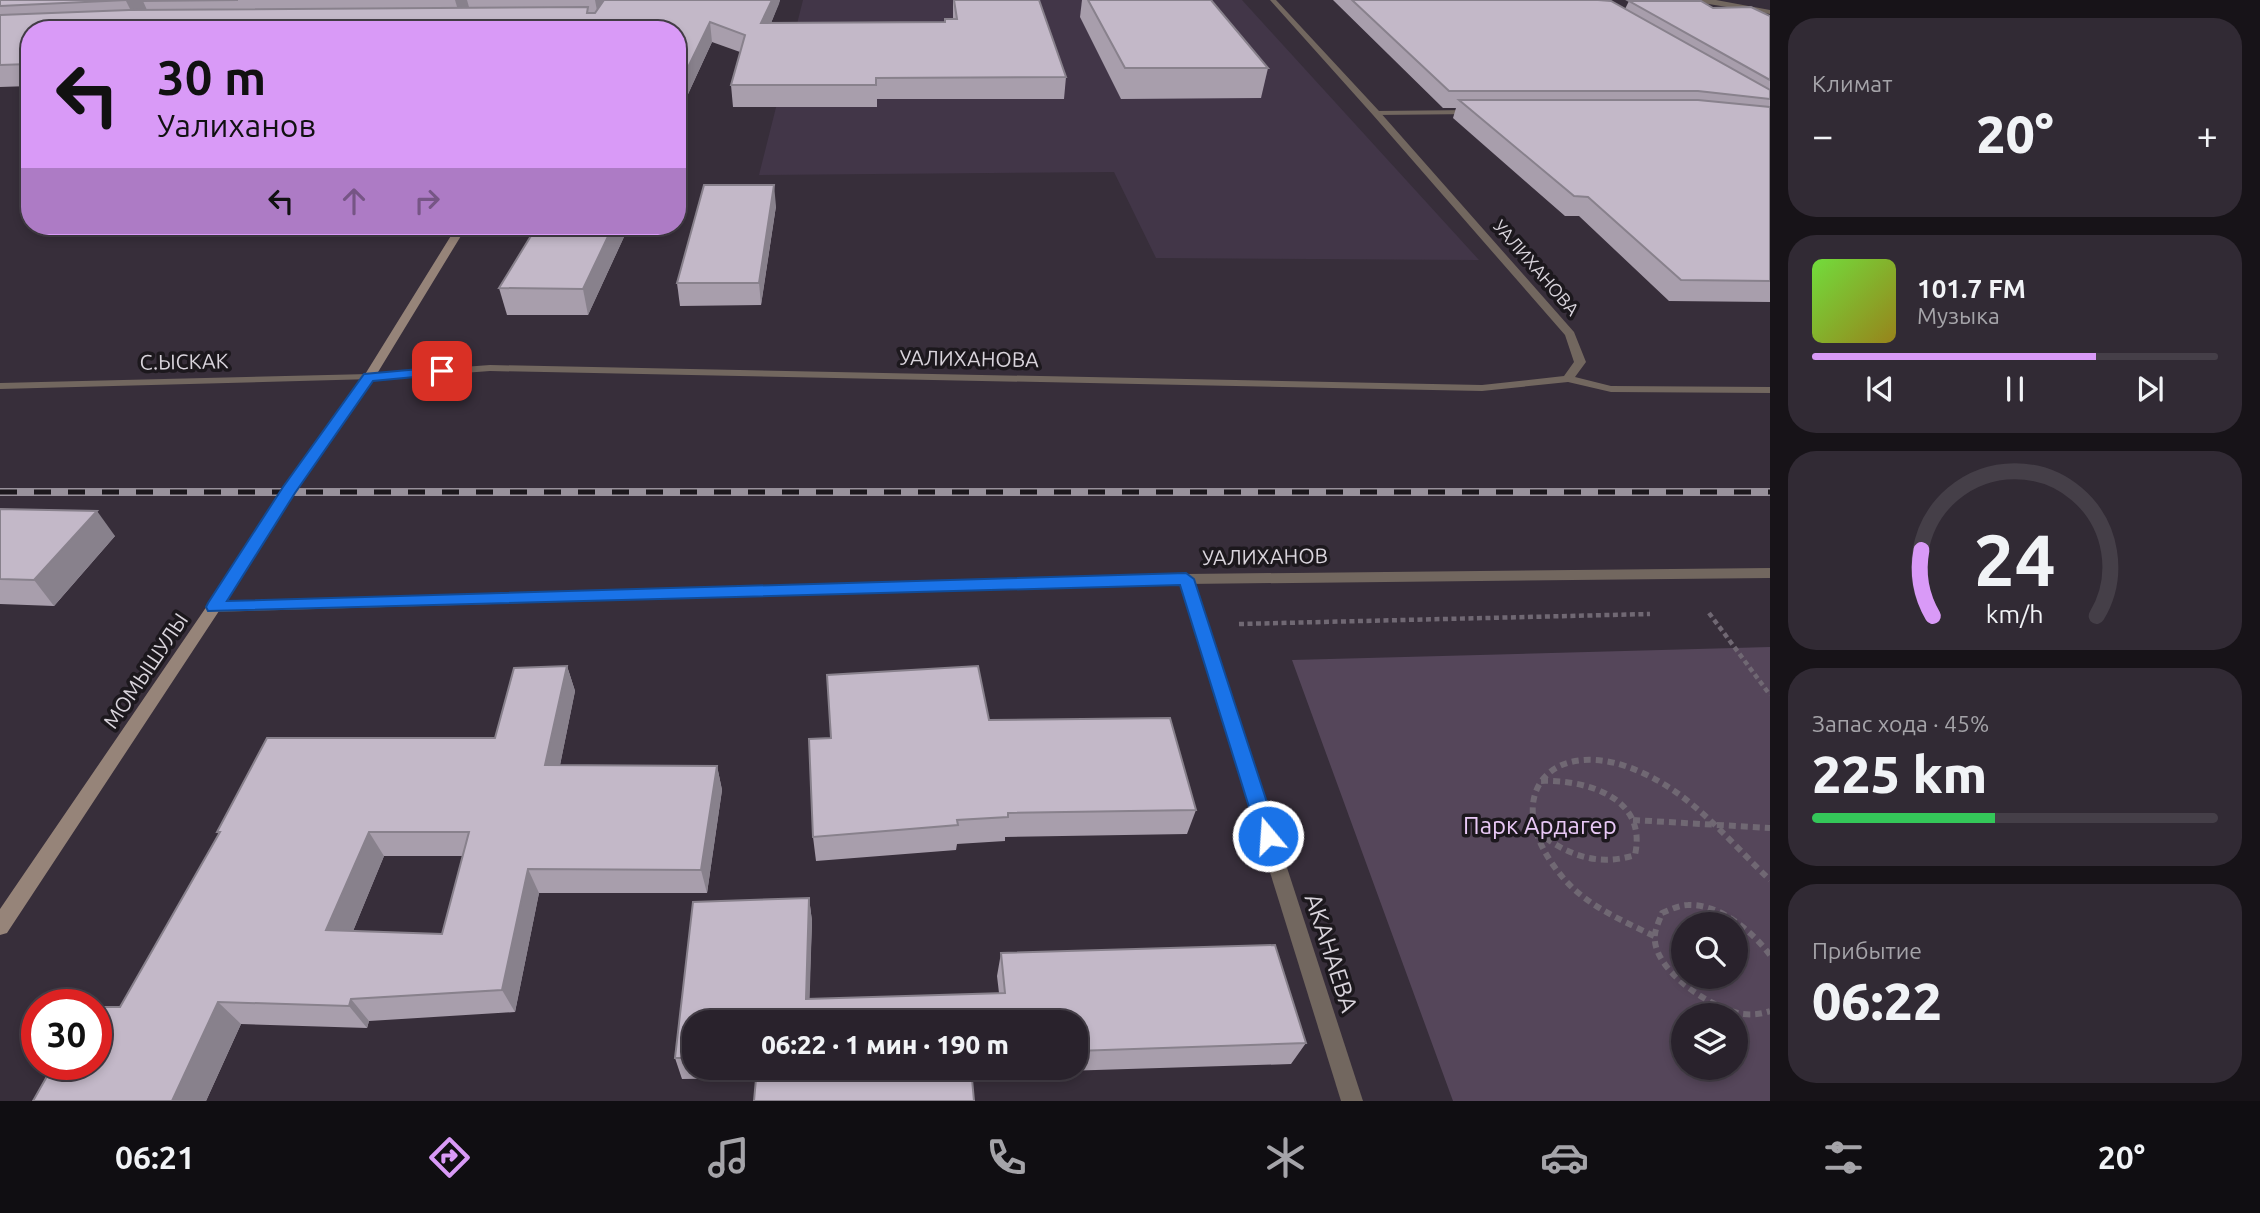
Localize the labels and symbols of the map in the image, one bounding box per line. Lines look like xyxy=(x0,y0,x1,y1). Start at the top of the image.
street label: УАЛИХАНОВА xyxy=(1490,216,1584,319)
pin xyxy=(412,341,472,401)
street label: УАЛИХАНОВА xyxy=(899,345,1039,371)
street label: С.ЫСКАК xyxy=(139,348,229,374)
street label: УАЛИХАНОВ xyxy=(1202,543,1328,569)
street label: МОМЫШУЛЫ xyxy=(98,608,192,733)
position arrow xyxy=(1231,799,1305,873)
park label: Парк Ардагер xyxy=(1463,812,1617,839)
street label: АКАНАЕВА xyxy=(1300,890,1363,1016)
speed limit sign: 30 xyxy=(21,989,112,1080)

